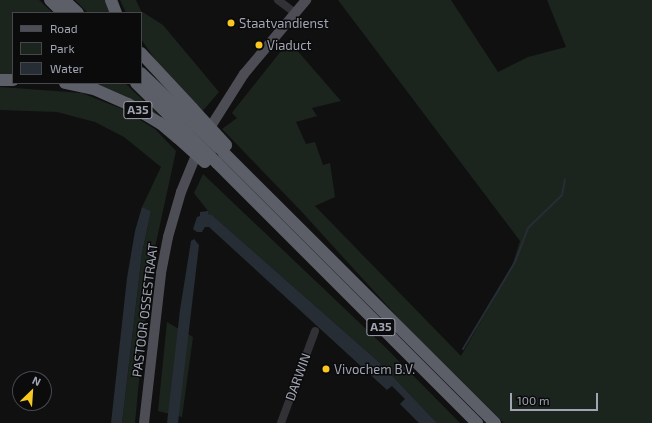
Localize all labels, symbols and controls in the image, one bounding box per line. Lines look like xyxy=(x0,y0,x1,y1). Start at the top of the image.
legend xyxy=(12,12,142,84)
place label: Staatvandienst xyxy=(239,15,329,31)
marker: Staatvandienst xyxy=(226,18,236,28)
text: Road xyxy=(50,21,78,35)
place label: Viaduct xyxy=(267,37,311,53)
marker: Viaduct xyxy=(254,40,264,50)
text: Park xyxy=(50,41,75,55)
text: Water xyxy=(50,61,84,75)
road number: A35 xyxy=(123,100,153,120)
street label: PASTOOR OSSESTRAAT xyxy=(129,242,161,378)
road number: A35 xyxy=(366,317,396,337)
street label: DARWIN xyxy=(282,351,314,403)
place label: Vivochem B.V. xyxy=(334,361,415,377)
marker: Vivochem B.V. xyxy=(321,364,331,374)
north arrow xyxy=(12,371,52,411)
text: N xyxy=(31,373,43,388)
scale bar xyxy=(512,385,600,411)
text: 100 m xyxy=(517,393,549,407)

